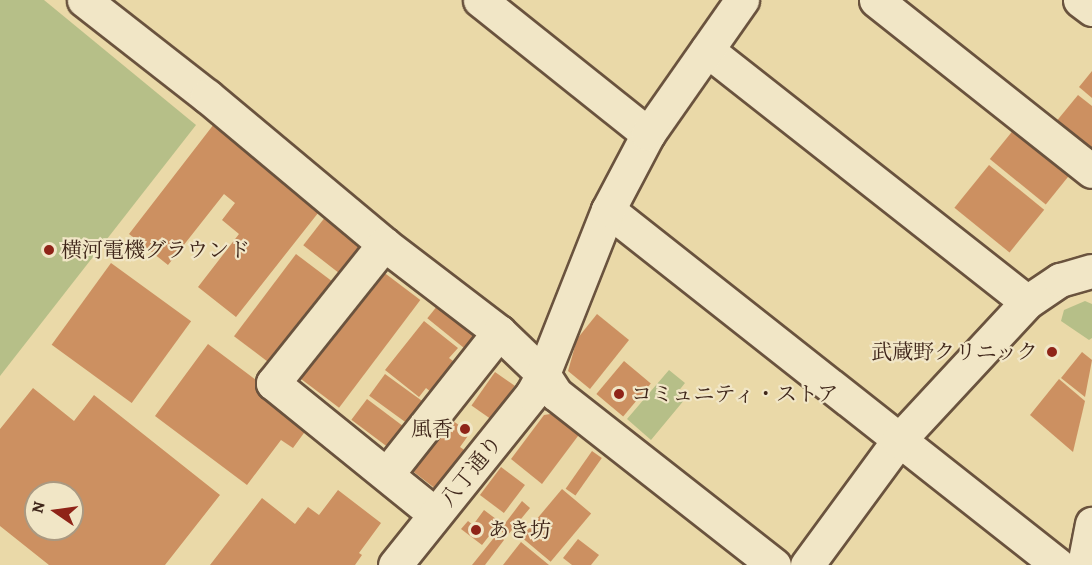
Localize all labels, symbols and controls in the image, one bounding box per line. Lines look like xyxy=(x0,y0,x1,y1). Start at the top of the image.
place label: 横河電機グラウンド xyxy=(61,237,250,263)
marker: 横河電機グラウンド xyxy=(42,243,56,257)
place label: 武蔵野クリニック xyxy=(870,339,1038,365)
marker: 武蔵野クリニック xyxy=(1043,343,1061,361)
place label: コミュニティ・ストア xyxy=(631,381,841,407)
marker: コミュニティ・ストア xyxy=(612,387,626,401)
place label: 風香 xyxy=(411,416,453,442)
marker: 風香 xyxy=(458,422,472,436)
street label: 八丁通り xyxy=(435,430,507,512)
north arrow xyxy=(24,481,84,541)
text: N xyxy=(26,499,50,516)
place label: あき坊 xyxy=(488,517,551,543)
marker: あき坊 xyxy=(469,523,483,537)

